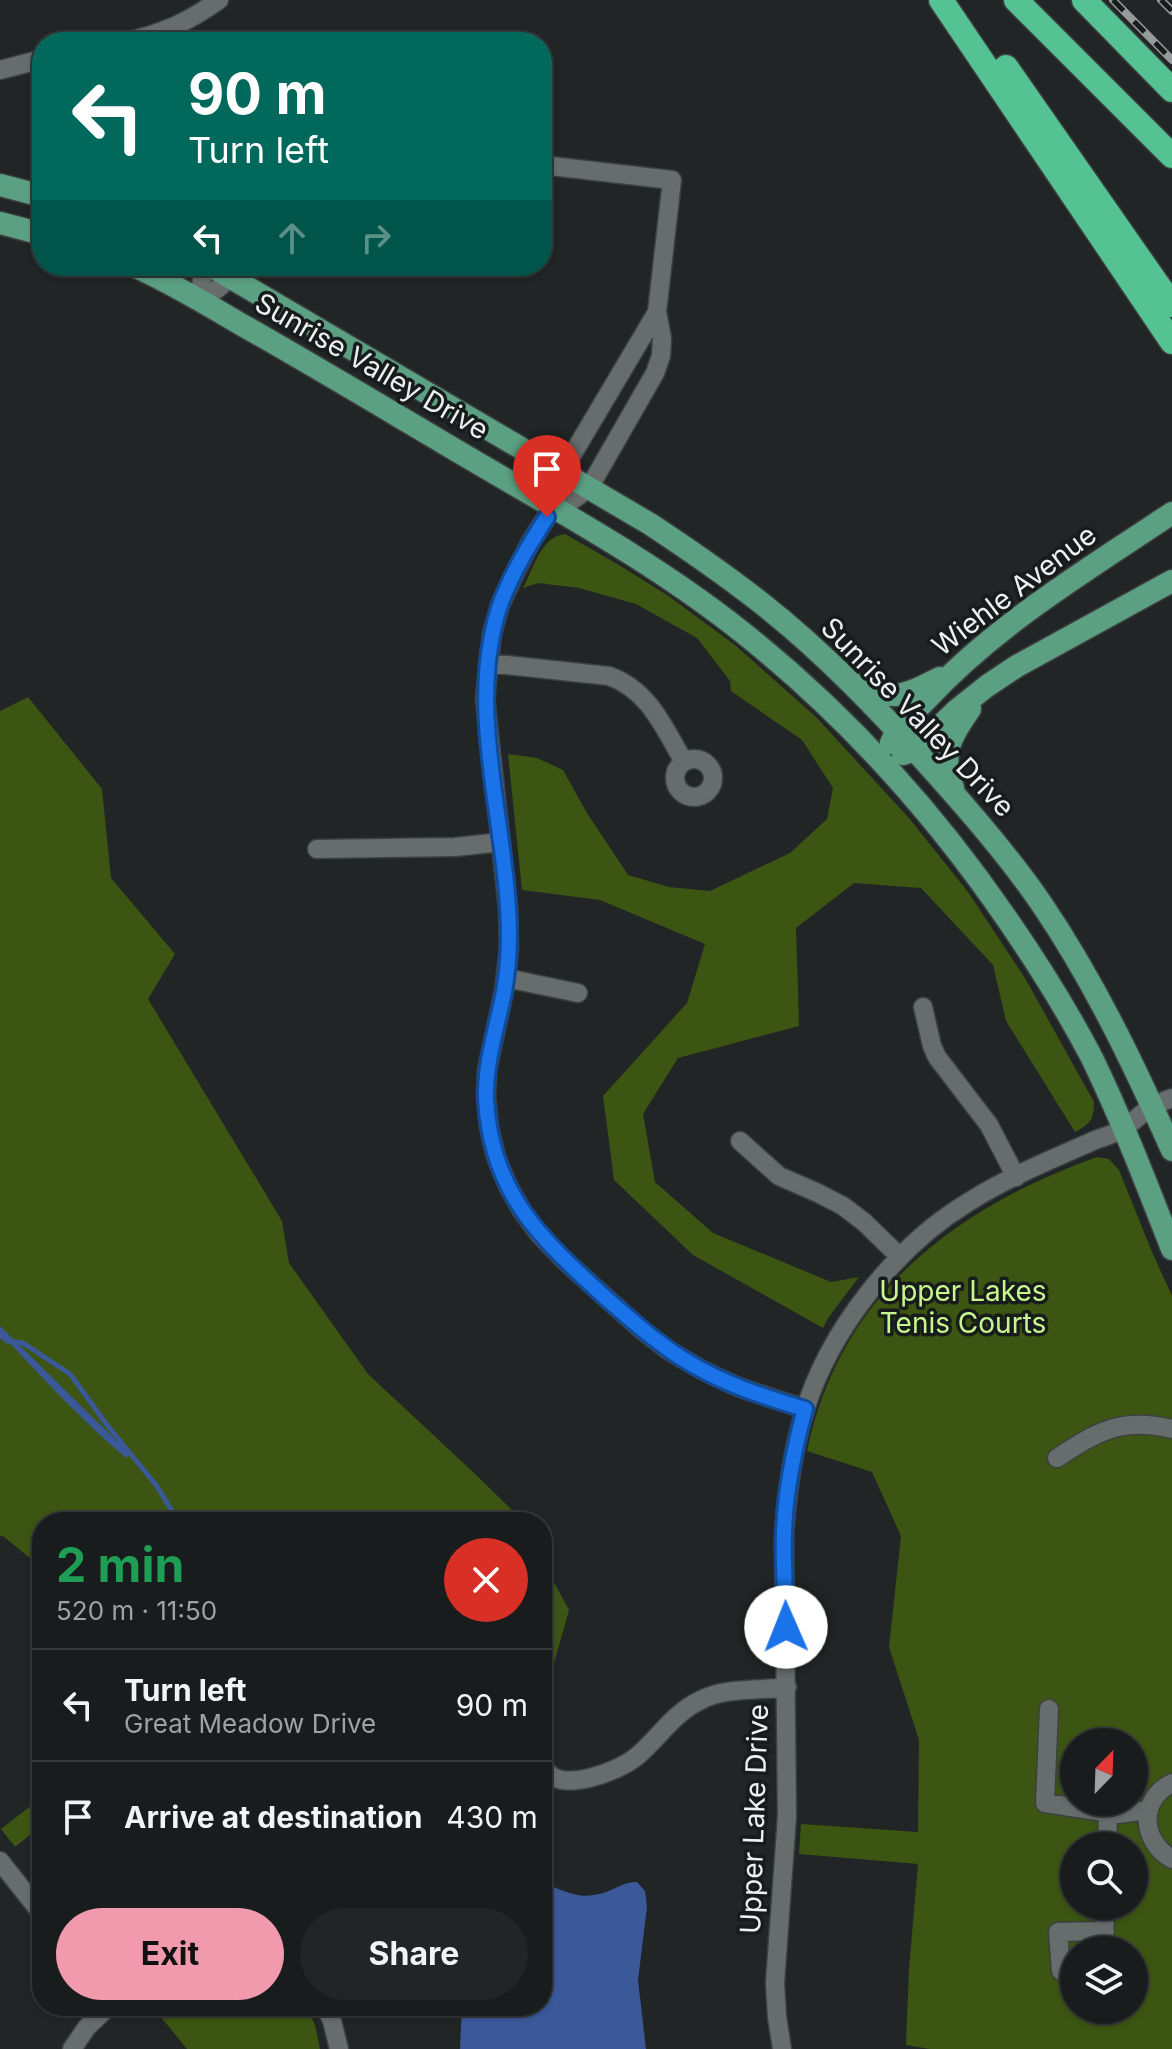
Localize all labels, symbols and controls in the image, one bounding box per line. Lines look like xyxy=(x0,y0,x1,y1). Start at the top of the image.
text: 90 m xyxy=(188,60,327,128)
icon: left xyxy=(56,64,160,168)
text: Turn left xyxy=(188,128,329,172)
icon: left xyxy=(186,216,230,260)
icon: ahead xyxy=(270,216,314,260)
icon: right xyxy=(354,216,398,260)
street label: Sunrise Valley Drive xyxy=(249,285,495,447)
pin xyxy=(513,435,581,517)
icon: arrive xyxy=(525,447,569,491)
street label: Wiehle Avenue xyxy=(925,517,1103,663)
street label: Sunrise Valley Drive xyxy=(814,610,1022,824)
park label: Upper Lakes Tenis Courts xyxy=(879,1274,1047,1340)
text: 2 min xyxy=(56,1535,184,1594)
button: close xyxy=(444,1538,528,1622)
position arrow xyxy=(744,1585,828,1669)
text: 520 m · 11:50 xyxy=(56,1595,217,1626)
text: Turn left xyxy=(124,1672,246,1708)
icon: left xyxy=(56,1683,100,1727)
text: 90 m xyxy=(456,1687,528,1723)
street label: Upper Lake Drive xyxy=(733,1704,775,1934)
text: Great Meadow Drive xyxy=(124,1708,376,1739)
north arrow xyxy=(1060,1728,1148,1816)
map controls xyxy=(1060,1728,1148,2024)
icon: arrive xyxy=(56,1795,100,1839)
text: Arrive at destination xyxy=(124,1799,422,1835)
text: 430 m xyxy=(446,1799,538,1835)
button: search xyxy=(1060,1832,1148,1920)
button: Exit xyxy=(56,1908,284,2000)
button: Share xyxy=(300,1908,528,2000)
button: layers xyxy=(1060,1936,1148,2024)

